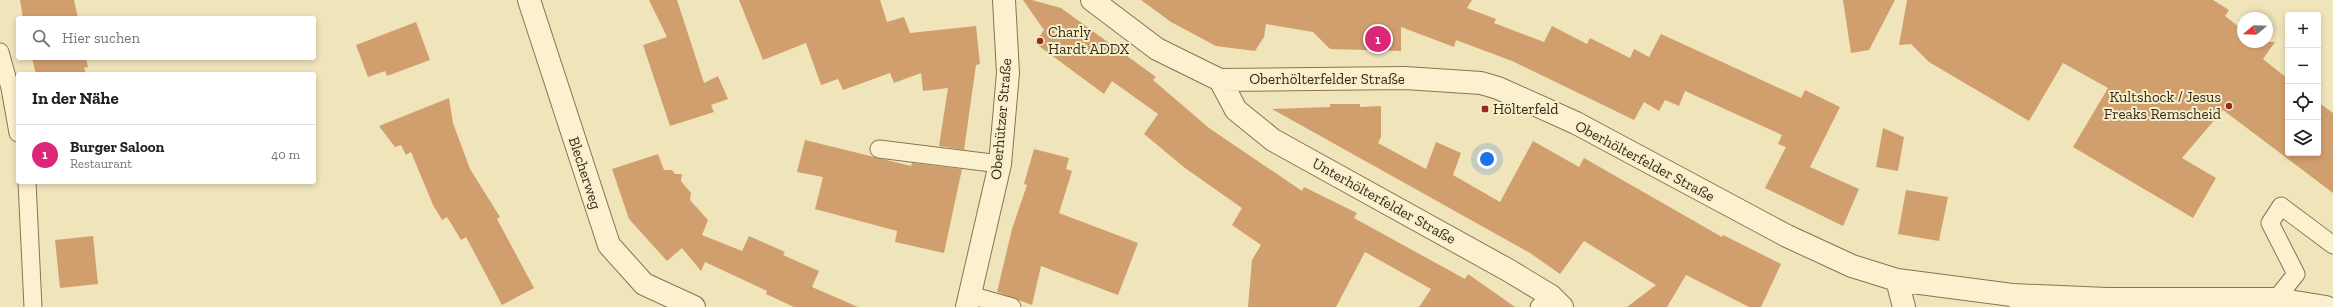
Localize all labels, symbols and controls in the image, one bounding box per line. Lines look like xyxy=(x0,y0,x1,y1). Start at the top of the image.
north arrow xyxy=(2237,12,2273,48)
map controls xyxy=(2285,12,2321,156)
button: + xyxy=(2285,12,2321,48)
search box xyxy=(16,16,316,60)
place label: Charly Hardt ADDX xyxy=(1048,23,1130,58)
pin: 1 xyxy=(1365,24,1391,54)
icon: search xyxy=(30,27,52,49)
text: Hier suchen xyxy=(62,29,140,47)
marker: Charly Hardt ADDX xyxy=(1035,36,1045,46)
button: − xyxy=(2285,48,2321,84)
street label: Oberhützer Straße xyxy=(987,57,1015,181)
street label: Oberhölterfelder Straße xyxy=(1249,70,1405,88)
button: locate xyxy=(2285,84,2321,120)
text: In der Nähe xyxy=(32,88,119,108)
place label: Kultshock / Jesus Freaks Remscheid xyxy=(2104,88,2222,123)
place label: Hölterfeld xyxy=(1493,100,1559,118)
marker: Kultshock / Jesus Freaks Remscheid xyxy=(2224,101,2234,111)
marker: Hölterfeld xyxy=(1480,104,1490,114)
street label: Oberhölterfelder Straße xyxy=(1572,117,1718,205)
button: layers xyxy=(2285,120,2321,156)
street label: Blecherweg xyxy=(565,134,605,212)
text: Burger Saloon xyxy=(70,138,164,156)
text: 1 xyxy=(42,147,48,162)
text: 40 m xyxy=(271,147,300,162)
your location xyxy=(1477,149,1497,169)
street label: Unterhölterfelder Straße xyxy=(1309,154,1459,248)
text: Restaurant xyxy=(70,156,132,171)

